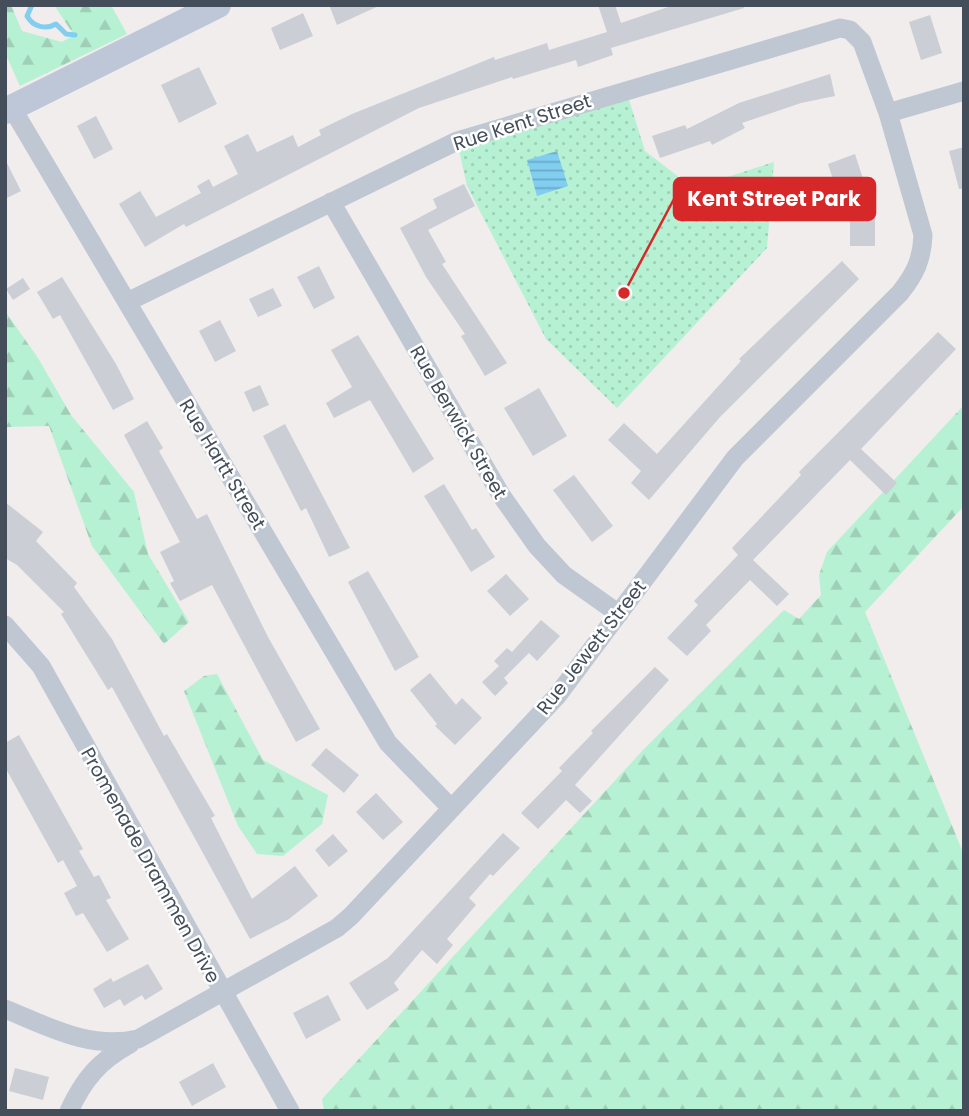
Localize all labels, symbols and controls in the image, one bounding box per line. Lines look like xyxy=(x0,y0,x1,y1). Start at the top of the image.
street label: Rue Kent Street xyxy=(450,87,595,157)
callout: Kent Street Park xyxy=(674,178,875,220)
text: Kent Street Park xyxy=(687,184,861,213)
street label: Rue Berwick Street xyxy=(404,340,514,504)
street label: Rue Hartt Street xyxy=(173,394,272,535)
street label: Rue Jewett Street xyxy=(530,574,653,720)
street label: Promenade Drammen Drive xyxy=(74,743,227,988)

